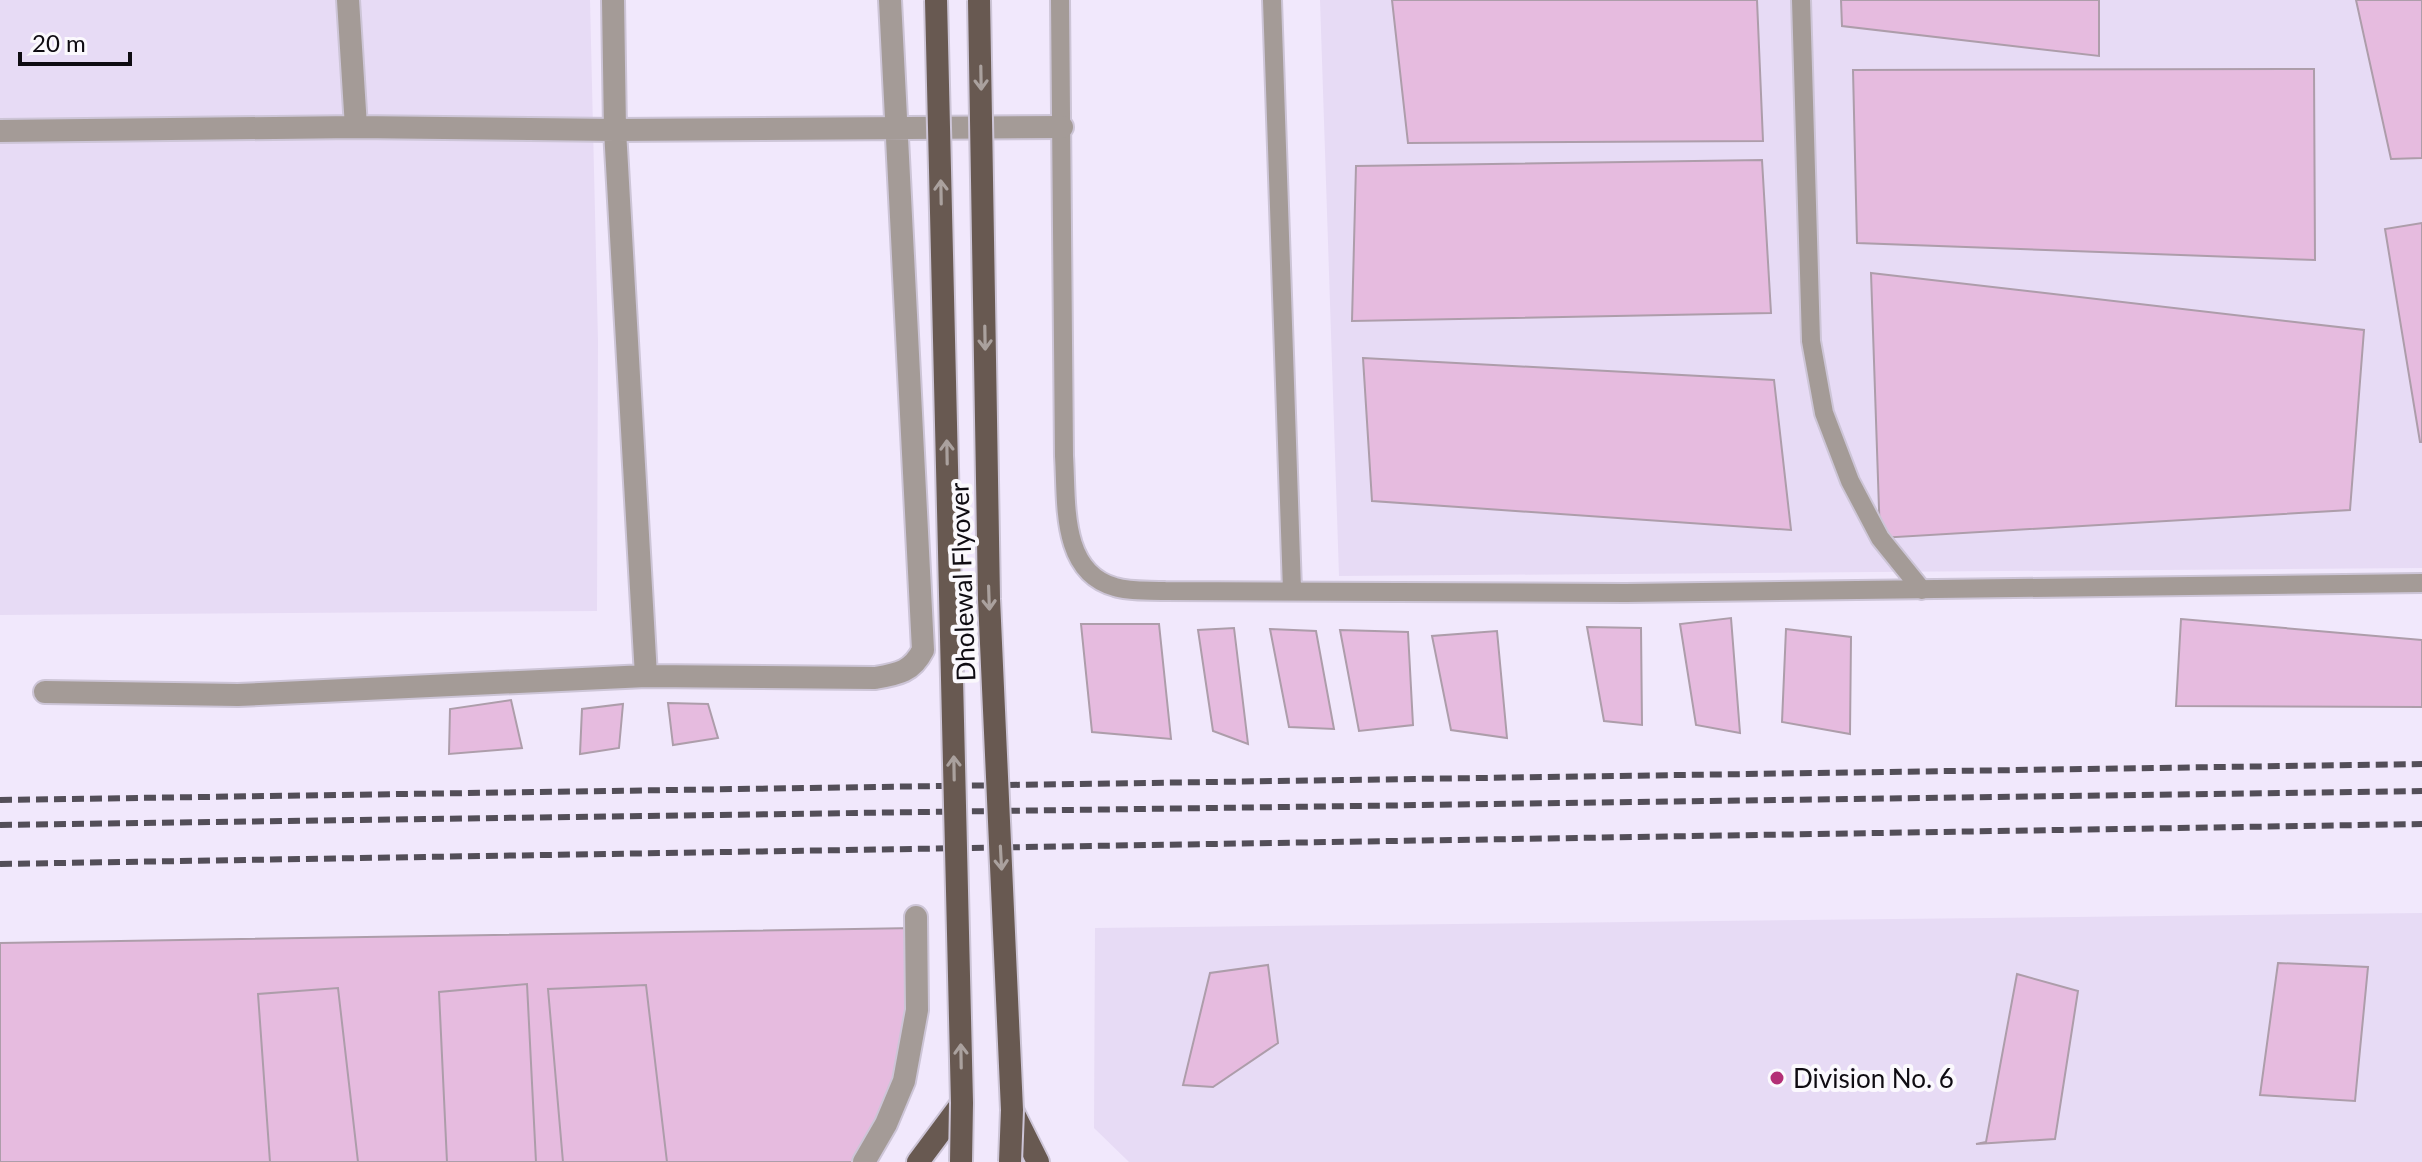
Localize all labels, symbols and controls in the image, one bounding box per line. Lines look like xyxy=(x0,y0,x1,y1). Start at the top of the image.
scale bar xyxy=(20,16,130,66)
text: 20 m xyxy=(32,28,86,57)
one-way arrow xyxy=(973,64,988,91)
one-way arrow xyxy=(933,179,948,206)
one-way arrow xyxy=(977,324,993,351)
one-way arrow xyxy=(939,439,954,466)
street label: Dholewal Flyover xyxy=(943,482,981,682)
one-way arrow xyxy=(982,584,997,611)
one-way arrow xyxy=(947,755,962,782)
one-way arrow xyxy=(993,844,1008,871)
one-way arrow xyxy=(953,1043,969,1070)
place label: Division No. 6 xyxy=(1793,1062,1954,1094)
marker: Division No. 6 xyxy=(1768,1069,1786,1087)

